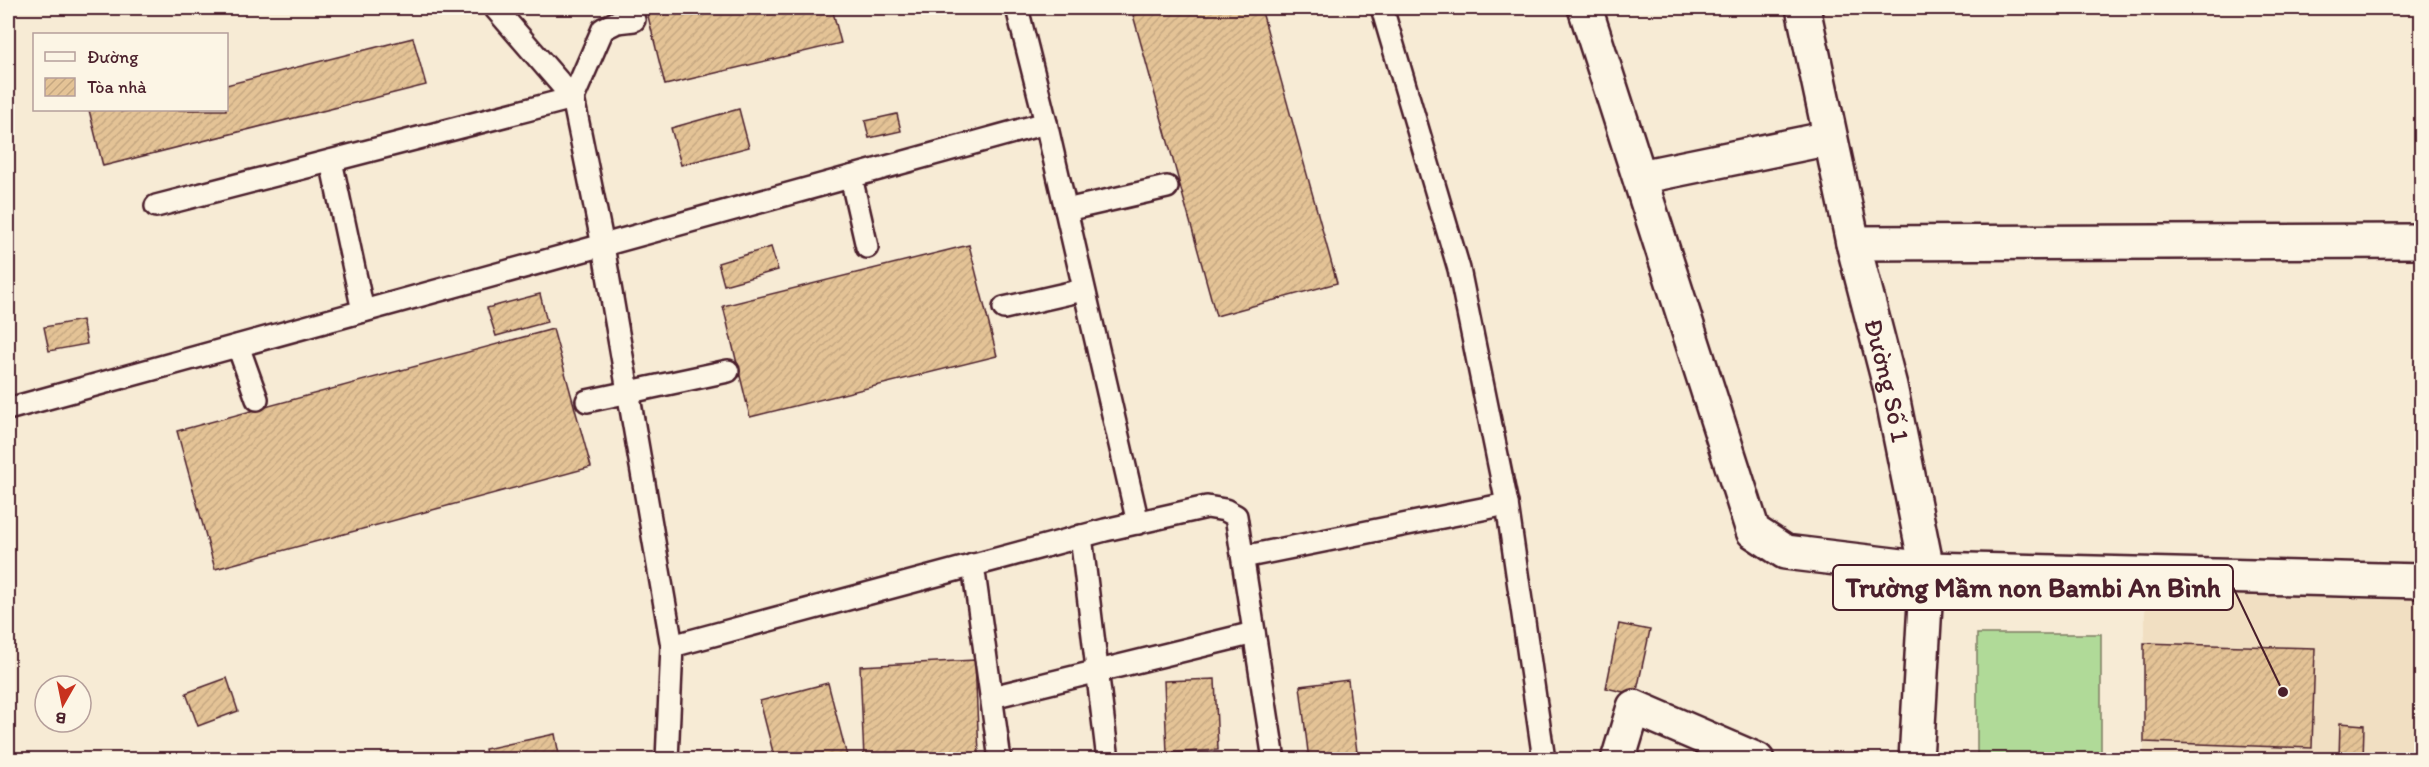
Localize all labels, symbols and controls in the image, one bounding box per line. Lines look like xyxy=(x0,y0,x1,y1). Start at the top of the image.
legend xyxy=(33,33,228,111)
text: Đường xyxy=(87,46,139,68)
text: Tòa nhà xyxy=(87,76,147,98)
street label: Đường Số 1 xyxy=(1857,315,1917,445)
callout: Trường Mầm non Bambi An Bình xyxy=(1833,565,2233,610)
text: Trường Mầm non Bambi An Bình xyxy=(1845,571,2221,604)
north arrow xyxy=(33,674,93,734)
text: B xyxy=(53,708,67,729)

